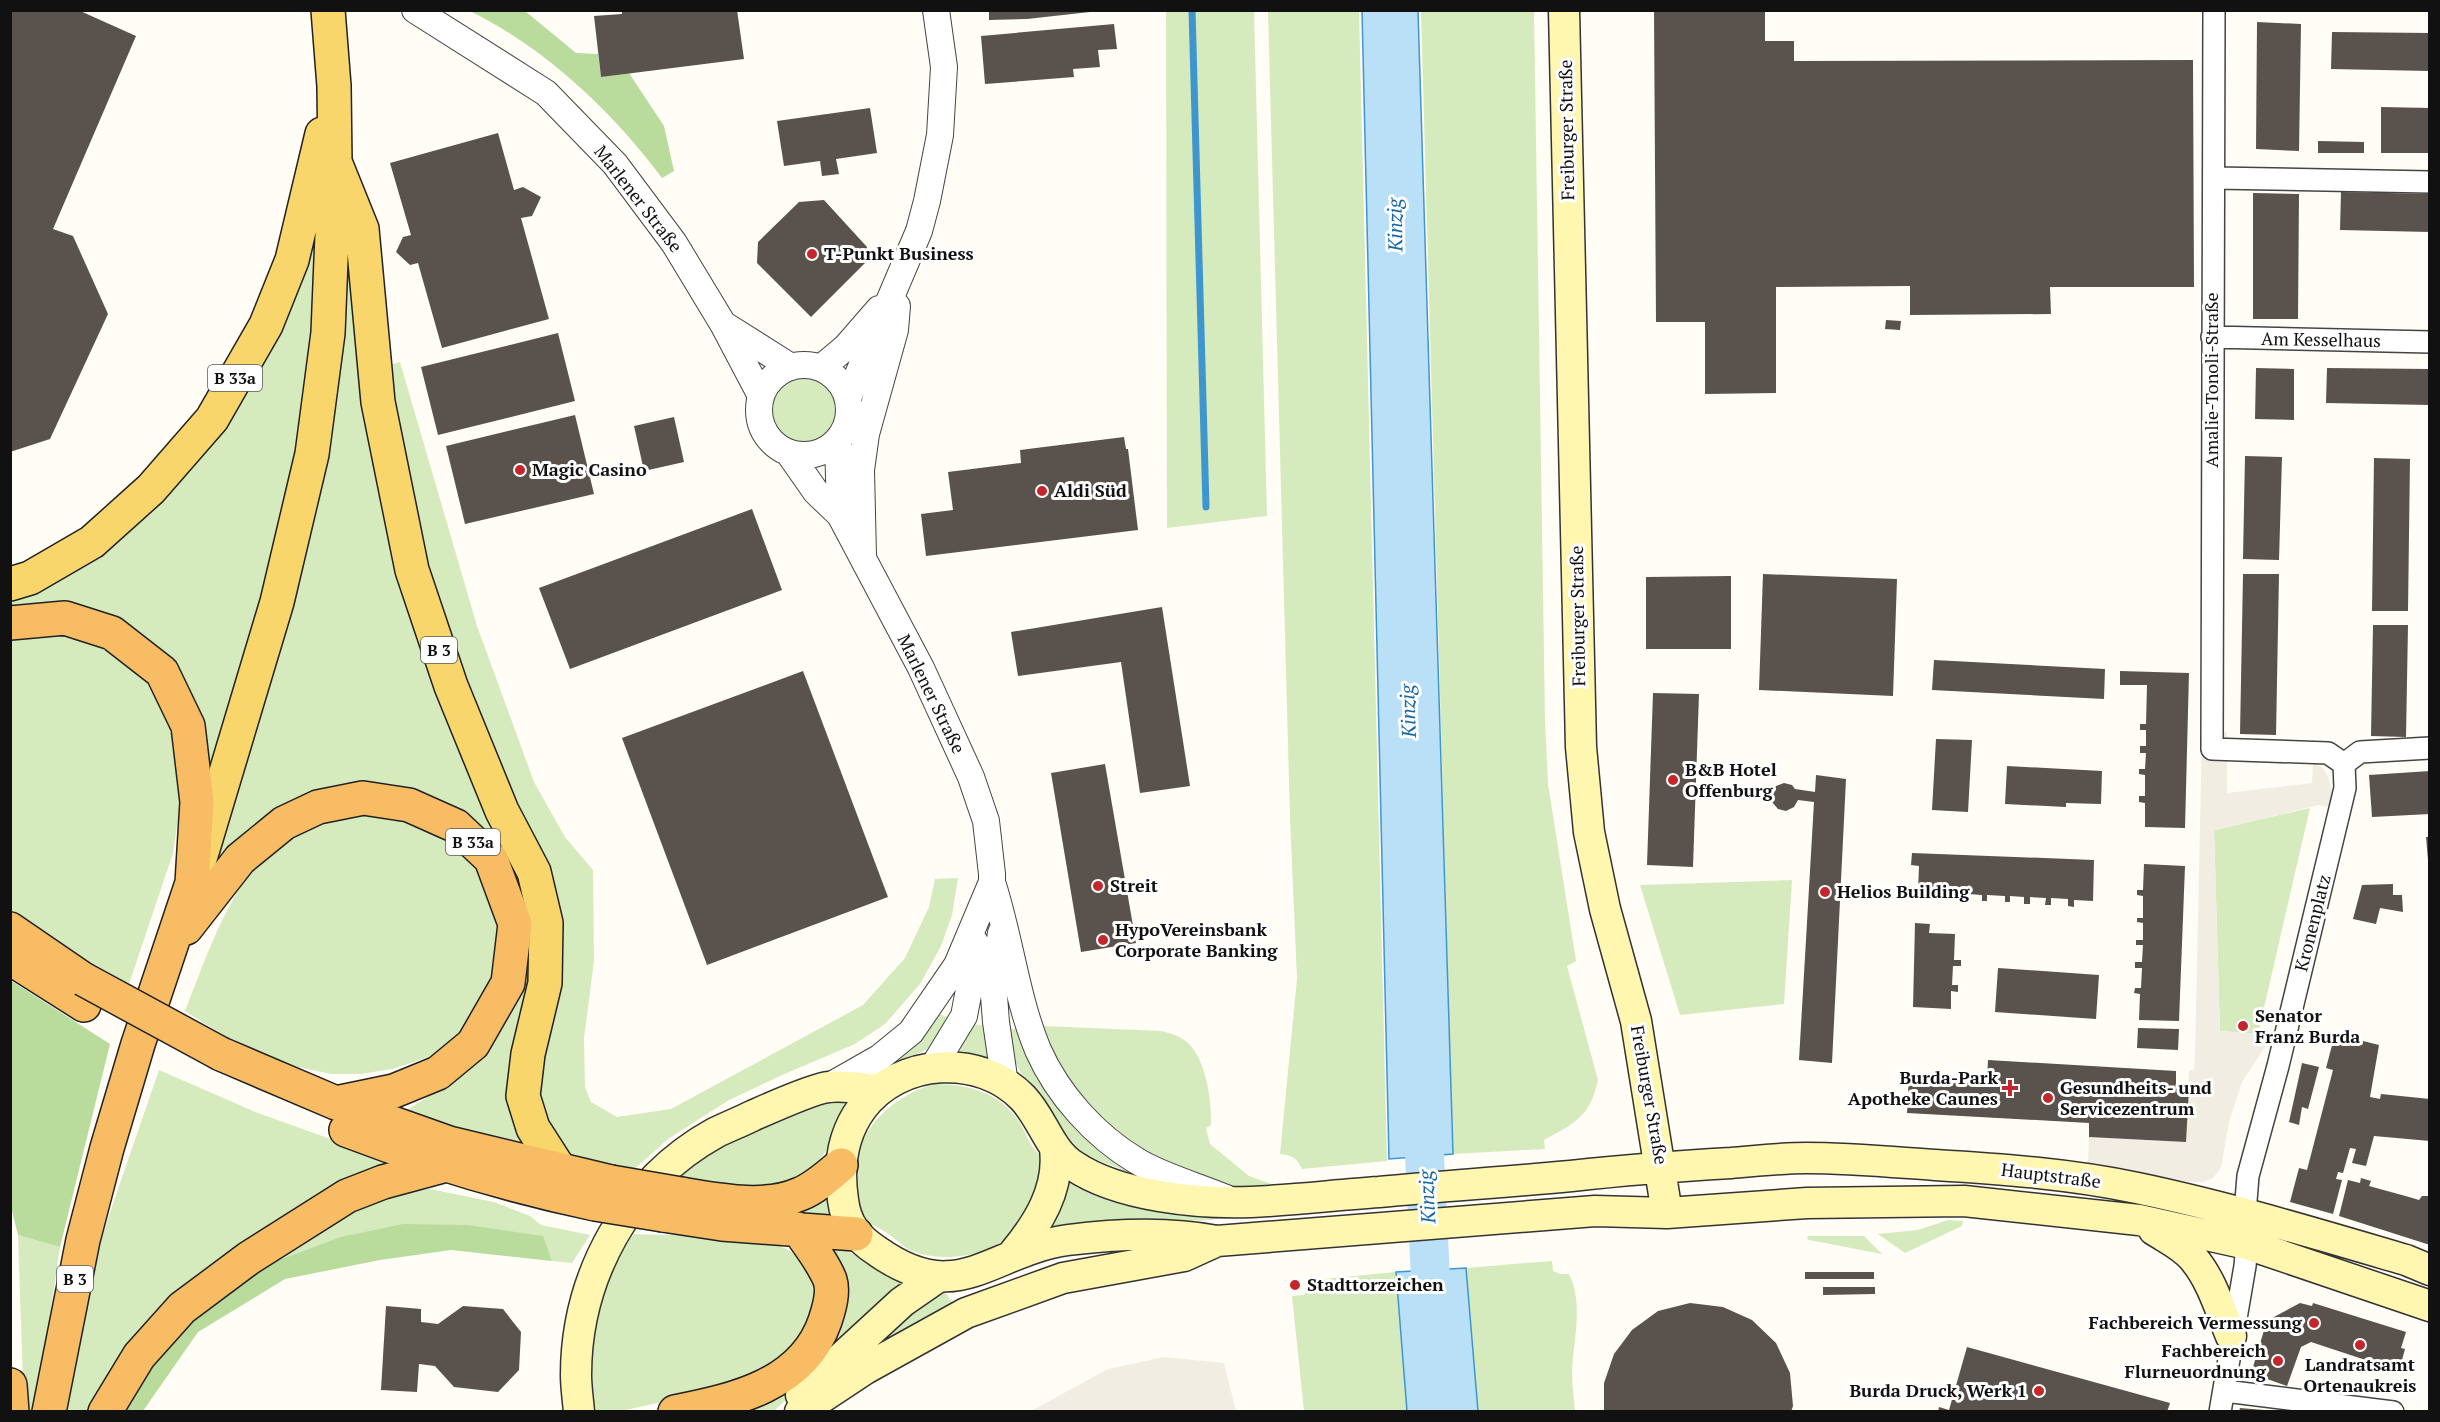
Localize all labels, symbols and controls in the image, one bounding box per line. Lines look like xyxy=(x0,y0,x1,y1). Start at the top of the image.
street label: Freiburger Straße xyxy=(1553,59,1579,201)
street label: Marlener Straße xyxy=(589,140,688,257)
water label: Kinzig xyxy=(1381,197,1408,253)
place label: T-Punkt Business xyxy=(824,241,974,265)
marker: T-Punkt Business xyxy=(805,247,819,261)
street label: Amalie-Tonoli-Straße xyxy=(2199,292,2223,468)
street label: Am Kesselhaus xyxy=(2261,326,2381,352)
road number: B 33a xyxy=(208,365,262,391)
place label: Magic Casino xyxy=(532,457,647,481)
marker: Magic Casino xyxy=(513,463,527,477)
place label: Aldi Süd xyxy=(1054,478,1127,502)
marker: Aldi Süd xyxy=(1035,484,1049,498)
street label: Freiburger Straße xyxy=(1564,545,1590,687)
street label: Marlener Straße xyxy=(893,630,971,757)
road number: B 3 xyxy=(421,637,457,663)
water label: Kinzig xyxy=(1393,683,1422,739)
place label: B&B Hotel Offenburg xyxy=(1685,757,1777,802)
marker: B&B Hotel Offenburg xyxy=(1666,773,1680,787)
road number: B 33a xyxy=(446,829,500,855)
street label: Kronenplatz xyxy=(2288,872,2336,974)
place label: Streit xyxy=(1110,873,1158,897)
marker: Streit xyxy=(1091,879,1105,893)
place label: Helios Building xyxy=(1837,879,1970,903)
marker: Helios Building xyxy=(1818,885,1832,899)
place label: HypoVereinsbank Corporate Banking xyxy=(1115,917,1278,962)
marker: HypoVereinsbank Corporate Banking xyxy=(1096,933,1110,947)
place label: Senator Franz Burda xyxy=(2255,1003,2360,1048)
marker: Senator Franz Burda xyxy=(2236,1019,2250,1033)
street label: Freiburger Straße xyxy=(1626,1023,1674,1166)
place label: Burda-Park Apotheke Caunes xyxy=(1848,1065,1998,1110)
place label: Gesundheits- und Servicezentrum xyxy=(2060,1075,2212,1120)
marker: Burda-Park Apotheke Caunes xyxy=(2003,1081,2017,1095)
marker: Gesundheits- und Servicezentrum xyxy=(2041,1091,2055,1105)
street label: Hauptstraße xyxy=(2000,1157,2102,1193)
water label: Kinzig xyxy=(1412,1168,1441,1225)
road number: B 3 xyxy=(57,1266,93,1292)
place label: Stadttorzeichen xyxy=(1307,1272,1444,1296)
marker: Stadttorzeichen xyxy=(1288,1278,1302,1292)
place label: Fachbereich Vermessung xyxy=(2089,1310,2303,1334)
marker: Fachbereich Vermessung xyxy=(2307,1316,2321,1330)
place label: Fachbereich Flurneuordnung xyxy=(2125,1338,2267,1383)
marker: Landratsamt Ortenaukreis xyxy=(2353,1338,2367,1352)
place label: Landratsamt Ortenaukreis xyxy=(2303,1352,2417,1397)
marker: Fachbereich Flurneuordnung xyxy=(2271,1354,2285,1368)
place label: Burda Druck, Werk 1 xyxy=(1849,1378,2027,1402)
marker: Burda Druck, Werk 1 xyxy=(2032,1384,2046,1398)

